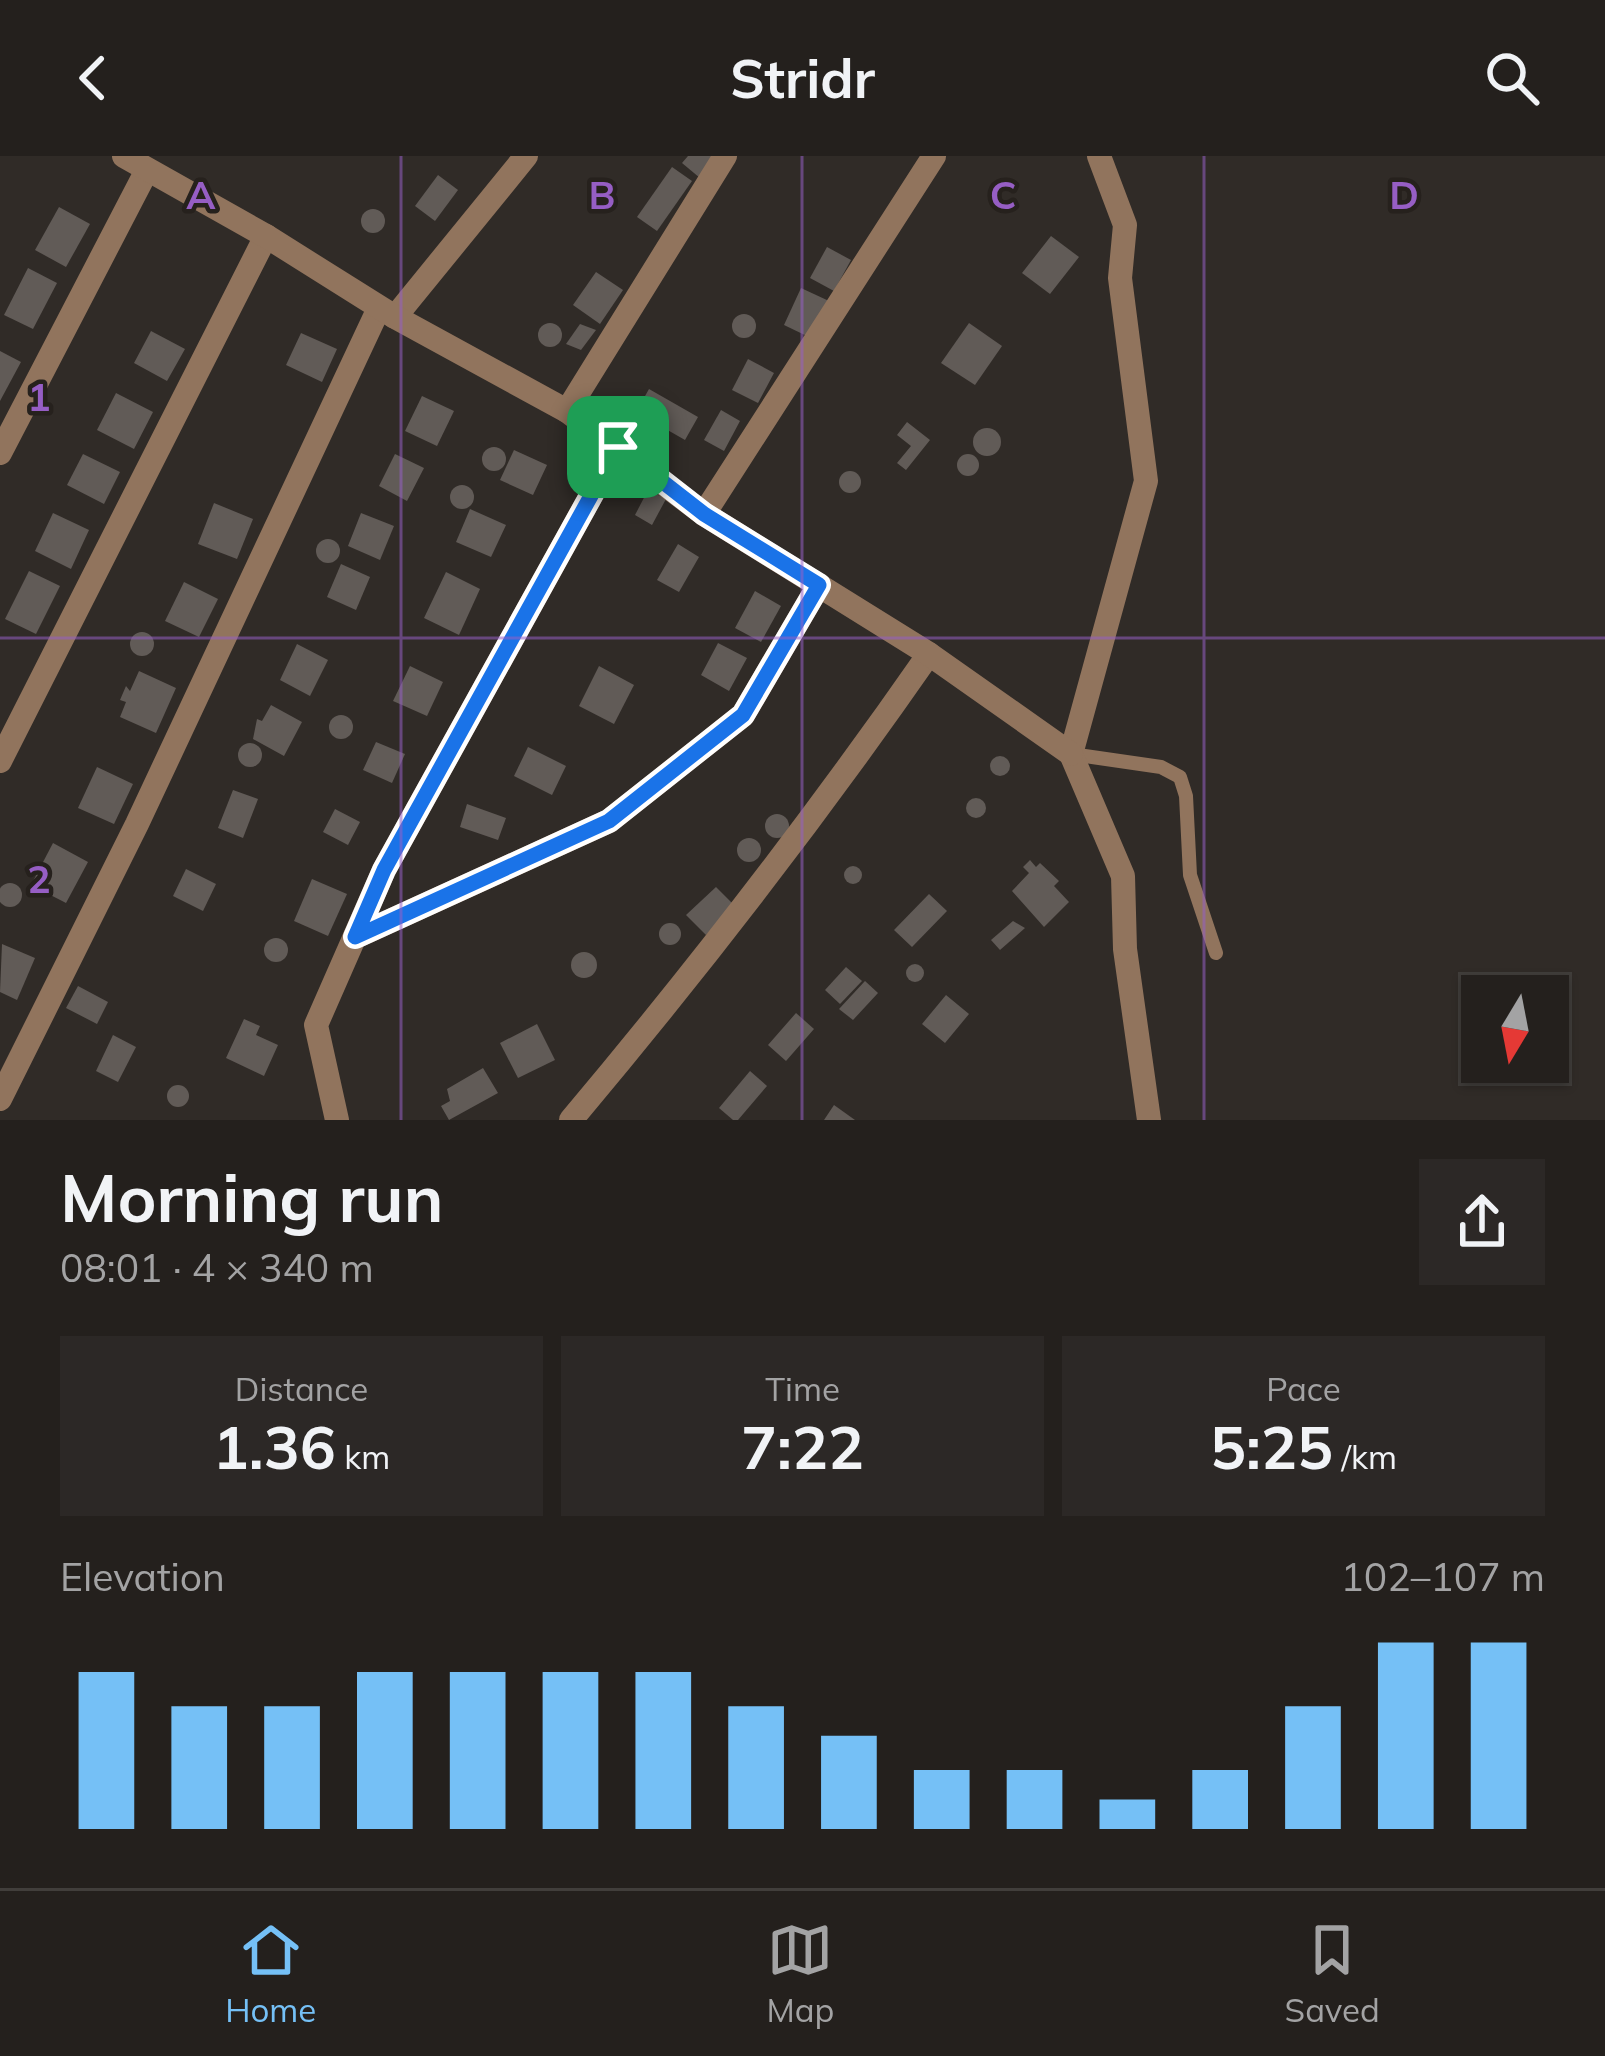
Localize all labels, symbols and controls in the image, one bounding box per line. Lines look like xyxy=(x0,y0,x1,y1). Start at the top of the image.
text: Stridr xyxy=(730,44,875,112)
icon: back xyxy=(60,45,126,111)
icon: search xyxy=(1479,45,1545,111)
text: A xyxy=(186,170,216,219)
text: B xyxy=(589,170,615,219)
text: C xyxy=(990,170,1016,219)
text: D xyxy=(1389,170,1419,219)
text: 1 xyxy=(27,372,51,421)
pin xyxy=(567,396,669,498)
icon: arrive xyxy=(585,414,651,480)
text: 2 xyxy=(27,854,51,903)
north arrow xyxy=(1461,975,1569,1083)
map controls xyxy=(1461,975,1569,1083)
text: Morning run xyxy=(60,1156,443,1239)
button: share xyxy=(1419,1159,1545,1285)
text: 08:01 · 4 × 340 m xyxy=(60,1243,374,1292)
text: Distance xyxy=(235,1368,368,1409)
text: Time xyxy=(765,1368,840,1409)
text: Pace xyxy=(1266,1368,1341,1409)
text: 1.36 xyxy=(213,1409,336,1484)
text: 7:22 xyxy=(741,1409,864,1484)
text: 5:25 xyxy=(1210,1409,1333,1484)
text: km xyxy=(336,1436,390,1477)
text: /km xyxy=(1333,1436,1397,1477)
text: Elevation xyxy=(60,1552,225,1601)
text: 102–107 m xyxy=(1340,1552,1545,1601)
tab: Home xyxy=(225,1917,316,2030)
tab: Map xyxy=(766,1917,834,2030)
tab: Saved xyxy=(1285,1917,1380,2030)

